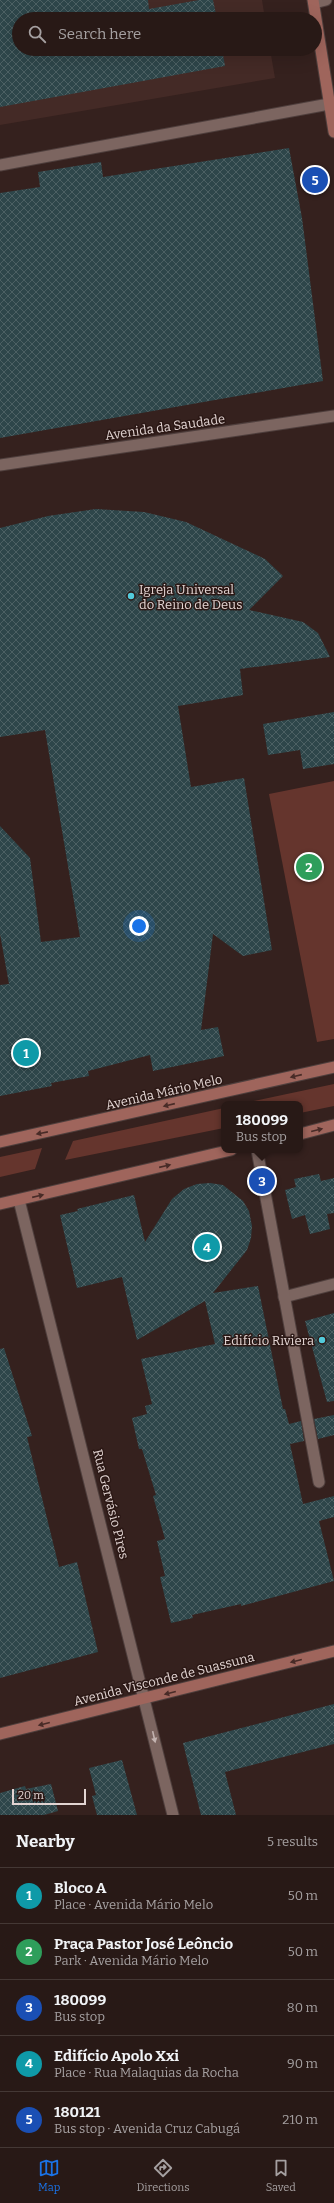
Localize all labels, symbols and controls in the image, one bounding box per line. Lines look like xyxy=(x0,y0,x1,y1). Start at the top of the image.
search box xyxy=(12,12,322,56)
icon: search xyxy=(26,23,48,45)
text: Search here xyxy=(58,25,141,43)
pin: 5 xyxy=(302,165,328,195)
street label: Avenida da Saudade xyxy=(104,411,226,443)
place label: Igreja Universal do Reino de Deus xyxy=(139,582,242,612)
marker: Igreja Universal do Reino de Deus xyxy=(126,591,136,601)
pin: 2 xyxy=(296,852,322,882)
your location xyxy=(129,916,149,936)
pin: 1 xyxy=(13,1038,39,1068)
street label: Avenida Mário Melo xyxy=(104,1071,224,1113)
one-way arrow xyxy=(290,1073,302,1079)
popup xyxy=(221,1101,303,1153)
one-way arrow xyxy=(163,1103,176,1109)
text: 180099 xyxy=(236,1111,288,1129)
one-way arrow xyxy=(311,1126,323,1132)
text: Bus stop xyxy=(236,1129,287,1144)
one-way arrow xyxy=(36,1131,49,1137)
one-way arrow xyxy=(158,1162,171,1168)
pin: 3 xyxy=(249,1166,275,1196)
one-way arrow xyxy=(32,1192,44,1198)
pin: 4 xyxy=(194,1232,220,1262)
place label: Edifício Riviera xyxy=(223,1333,314,1348)
marker: Edifício Riviera xyxy=(317,1335,327,1345)
street label: Rua Gervásio Pires xyxy=(90,1447,132,1561)
street label: Avenida Visconde de Suassuna xyxy=(72,1649,256,1709)
one-way arrow xyxy=(290,1658,302,1664)
one-way arrow xyxy=(164,1690,176,1696)
one-way arrow xyxy=(38,1721,50,1727)
one-way arrow xyxy=(152,1731,158,1743)
scale bar xyxy=(12,1787,86,1806)
text: 20 m xyxy=(18,1789,44,1802)
text: Nearby xyxy=(16,1831,75,1852)
text: 5 results xyxy=(267,1834,318,1849)
text: Bloco A xyxy=(54,1879,106,1897)
text: 1 xyxy=(26,1888,32,1903)
text: 50 m xyxy=(288,1888,318,1903)
text: Place · Avenida Mário Melo xyxy=(54,1897,213,1912)
text: Praça Pastor José Leôncio xyxy=(54,1935,233,1953)
text: 2 xyxy=(25,1944,33,1959)
text: 50 m xyxy=(288,1944,318,1959)
text: Park · Avenida Mário Melo xyxy=(54,1953,209,1968)
text: 180099 xyxy=(54,1991,106,2009)
text: 3 xyxy=(25,2000,33,2015)
text: 80 m xyxy=(287,2000,318,2015)
text: Bus stop xyxy=(54,2009,105,2024)
text: Edifício Apolo Xxi xyxy=(54,2047,179,2065)
text: 4 xyxy=(25,2056,33,2071)
text: 90 m xyxy=(287,2056,318,2071)
text: Place · Rua Malaquias da Rocha xyxy=(54,2065,239,2080)
text: 180121 xyxy=(54,2103,100,2121)
text: 5 xyxy=(25,2112,33,2127)
text: 210 m xyxy=(282,2112,318,2127)
text: Bus stop · Avenida Cruz Cabugá xyxy=(54,2121,240,2136)
tab: Map xyxy=(38,2157,60,2194)
tab: Directions xyxy=(137,2157,189,2194)
tab: Saved xyxy=(266,2157,296,2194)

